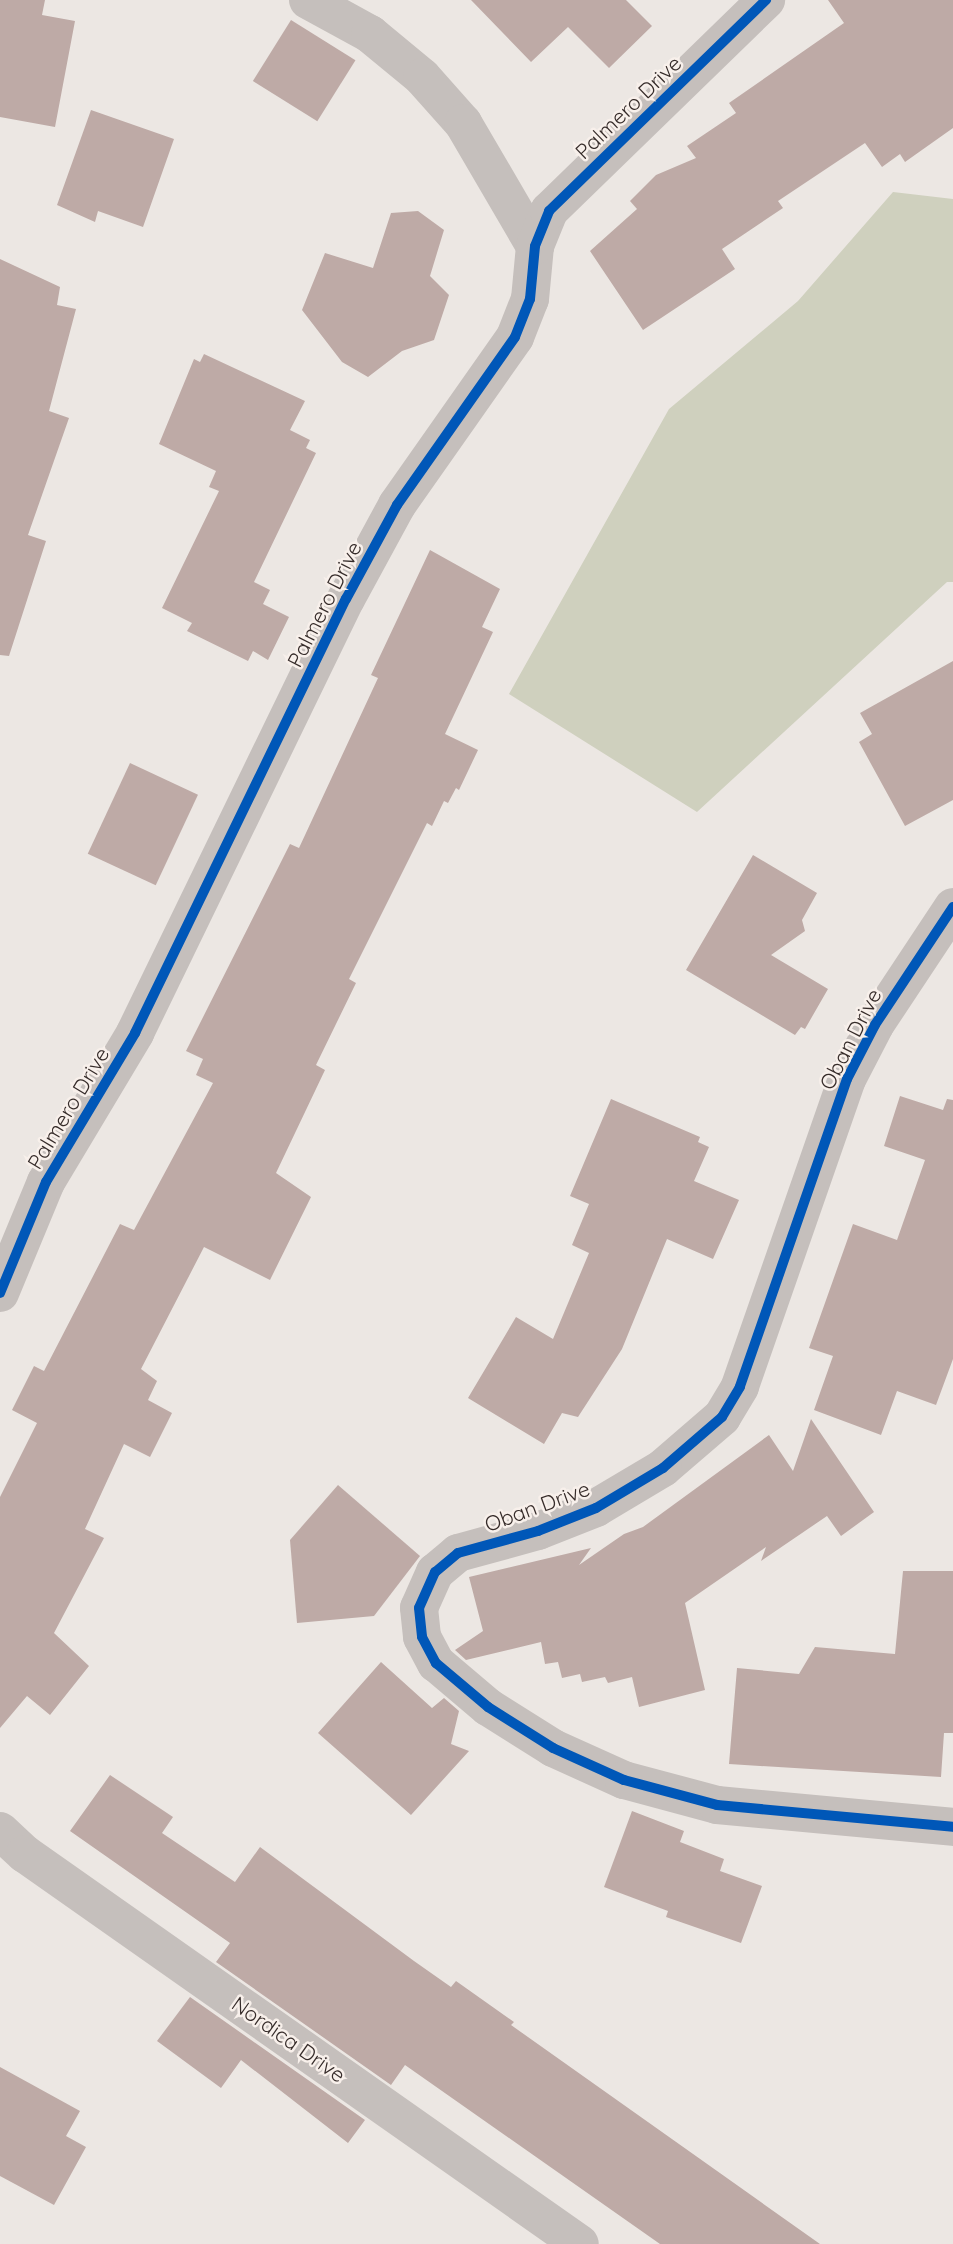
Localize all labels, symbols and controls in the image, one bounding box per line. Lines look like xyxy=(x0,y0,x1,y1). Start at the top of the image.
street label: Palmero Drive xyxy=(570,50,686,164)
street label: Palmero Drive xyxy=(282,537,366,671)
street label: Oban Drive xyxy=(814,984,886,1094)
street label: Palmero Drive xyxy=(22,1043,114,1173)
street label: Oban Drive xyxy=(481,1475,593,1537)
street label: Nordica Drive xyxy=(227,1991,351,2087)

